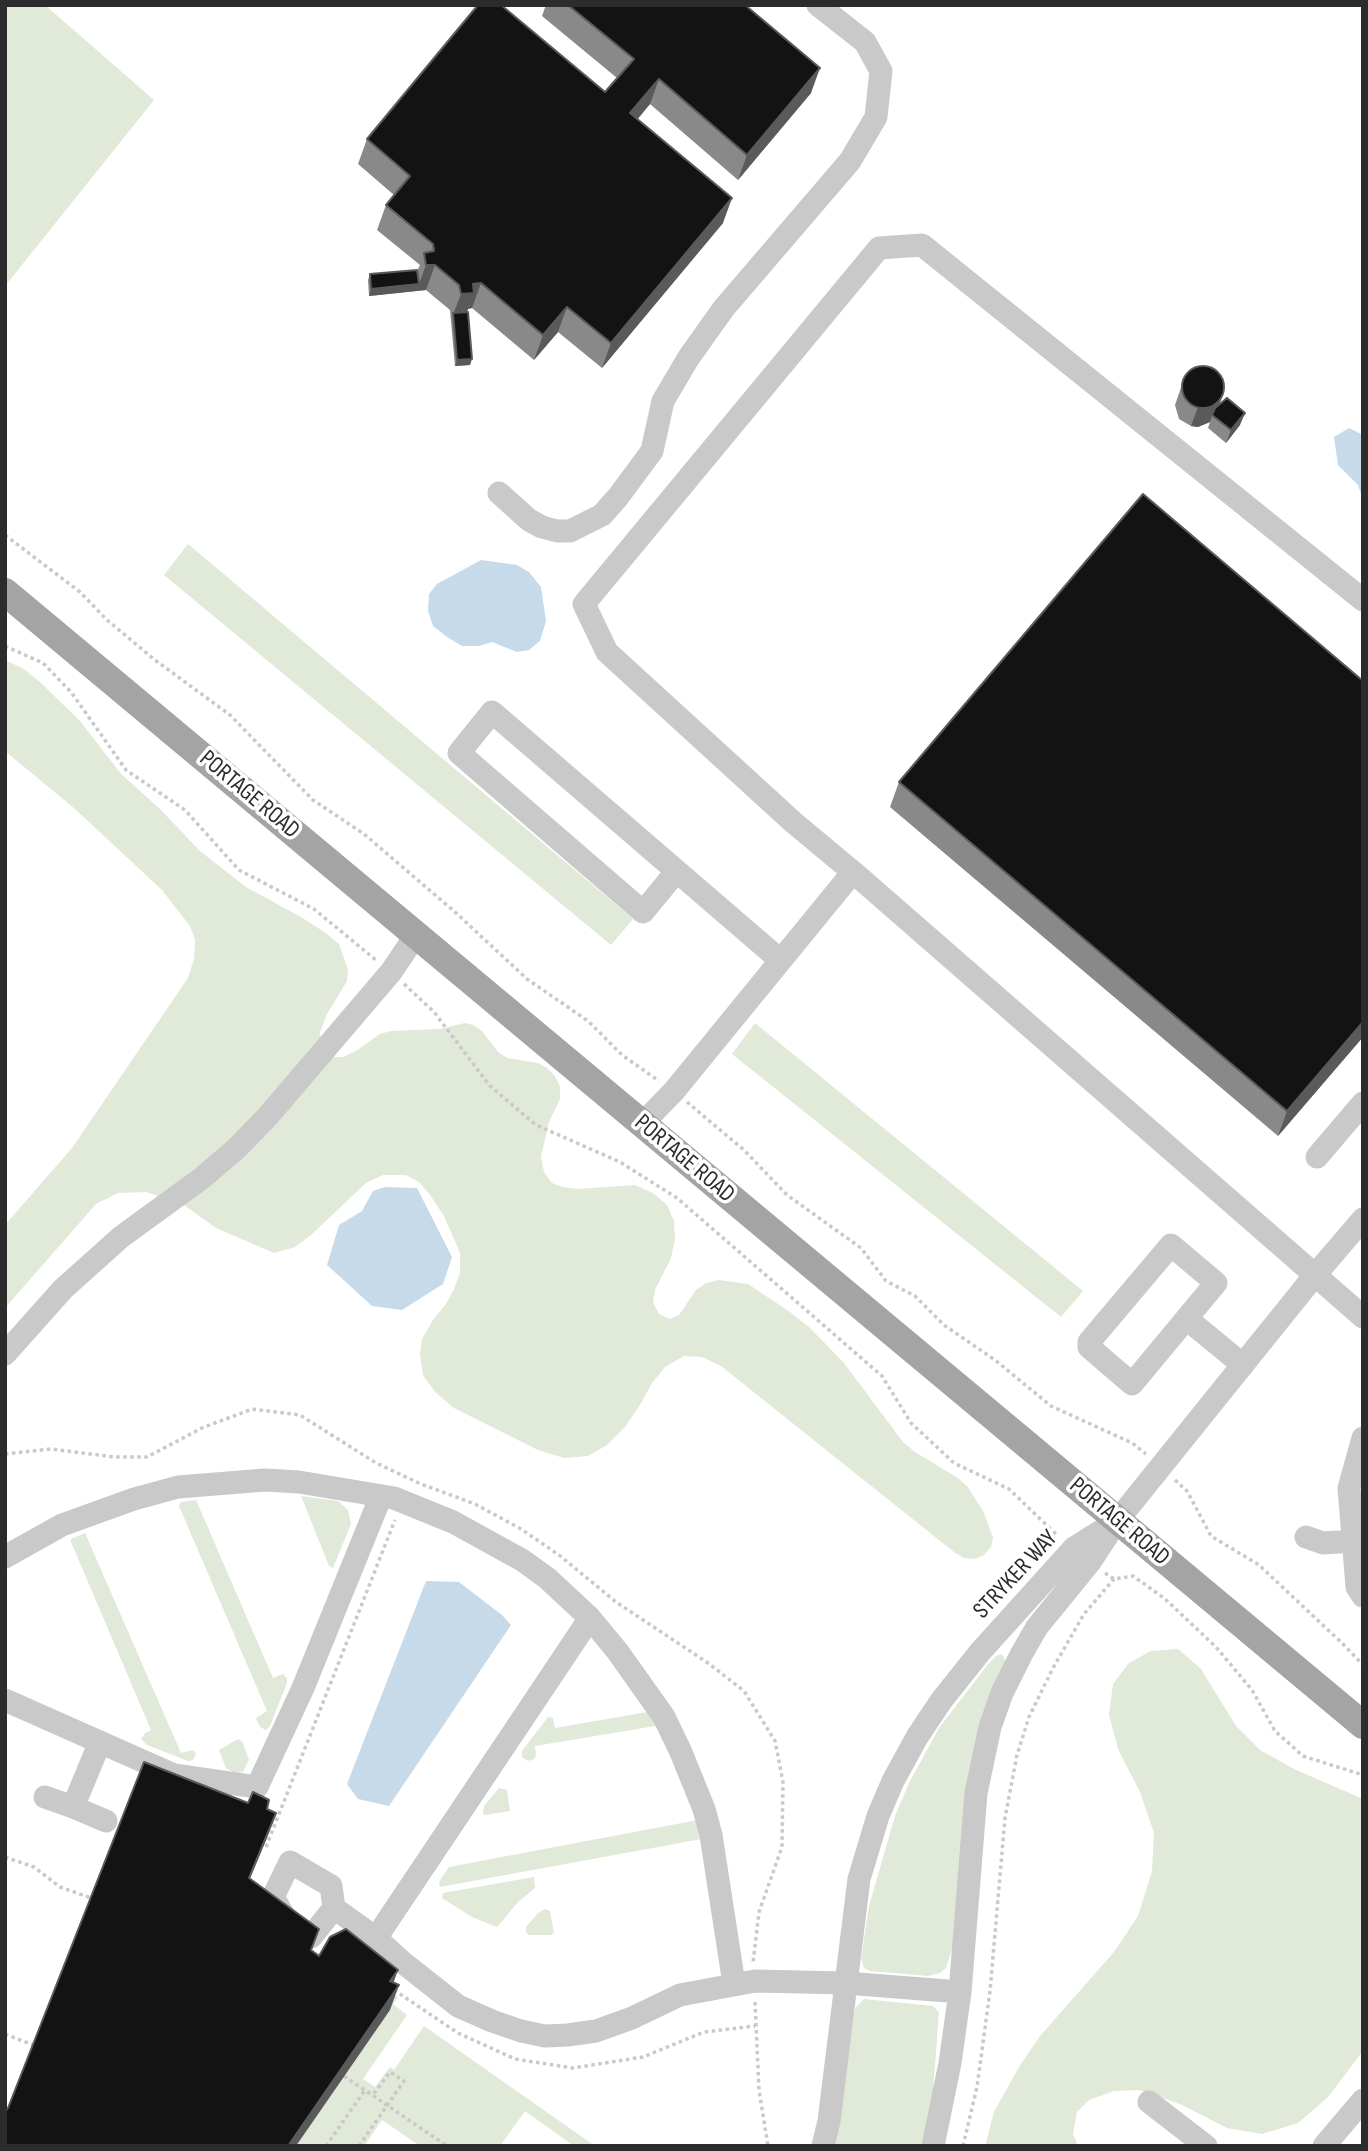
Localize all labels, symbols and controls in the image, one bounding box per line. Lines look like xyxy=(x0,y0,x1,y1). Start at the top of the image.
street label: PORTAGE ROAD xyxy=(193,745,305,845)
street label: PORTAGE ROAD xyxy=(628,1109,740,1209)
street label: PORTAGE ROAD xyxy=(1063,1472,1175,1572)
street label: STRYKER WAY xyxy=(968,1525,1064,1625)

